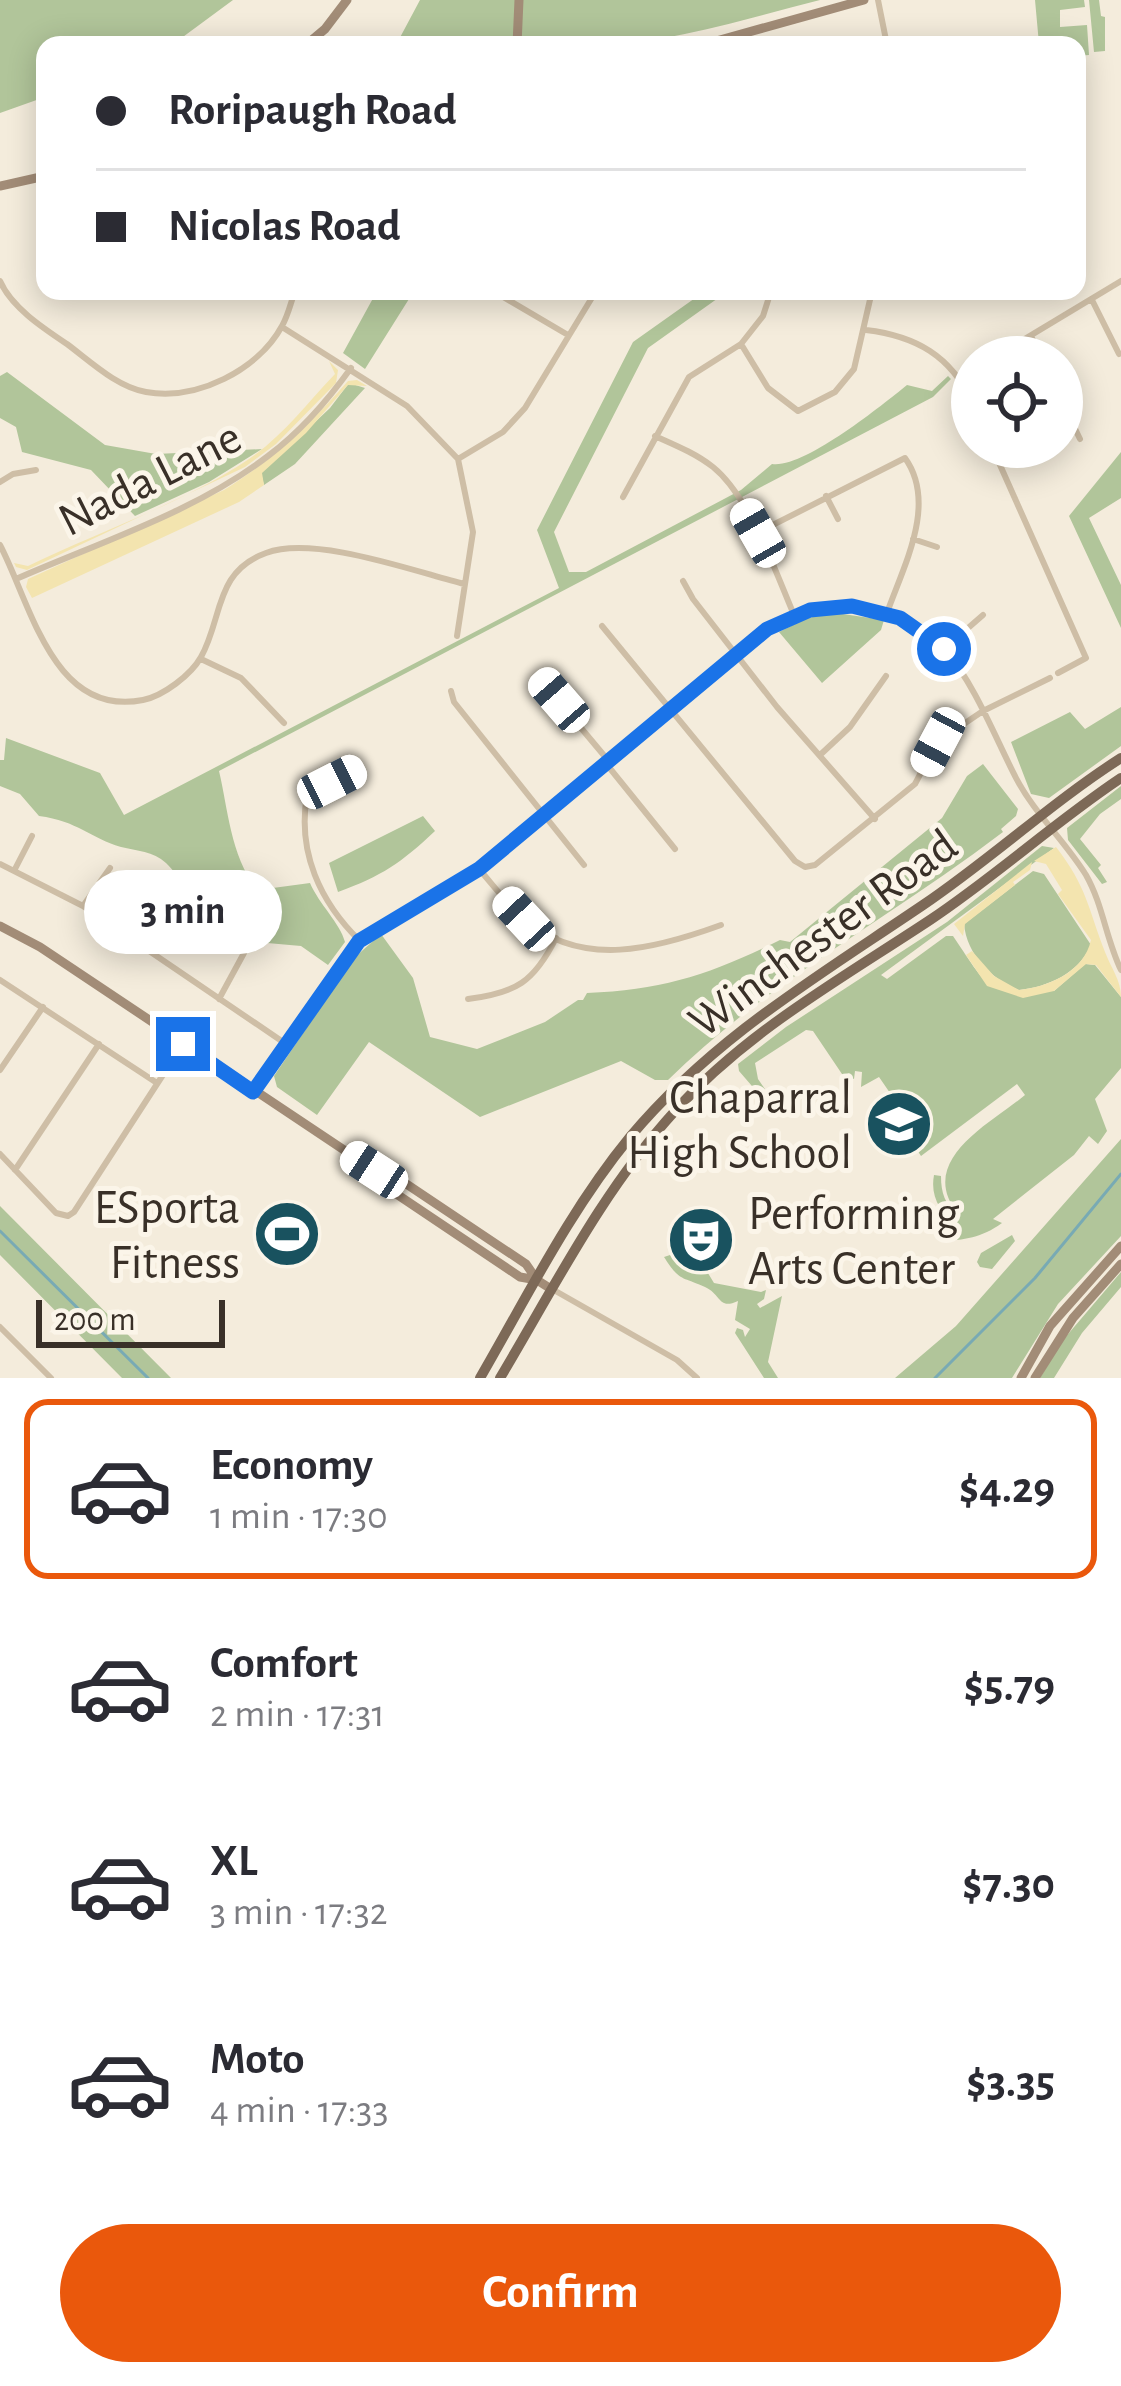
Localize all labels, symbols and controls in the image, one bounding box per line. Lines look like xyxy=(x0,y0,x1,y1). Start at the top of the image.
text: Roripaugh Road xyxy=(168,88,457,133)
text: Nicolas Road xyxy=(168,204,401,249)
map controls xyxy=(951,336,1083,468)
button: locate xyxy=(951,336,1083,468)
street label: Nada Lane xyxy=(51,413,249,546)
car xyxy=(724,493,792,573)
route start xyxy=(917,622,971,676)
car xyxy=(522,661,596,739)
car xyxy=(905,702,971,782)
car xyxy=(292,750,372,814)
street label: Winchester Road xyxy=(681,821,967,1047)
callout: 3 min xyxy=(84,870,282,954)
car xyxy=(486,880,562,958)
text: 3 min xyxy=(141,892,225,931)
route end xyxy=(156,1017,210,1071)
place label: Chaparral High School xyxy=(627,1075,852,1178)
school or university icon: Chaparral High School xyxy=(864,1089,934,1159)
car xyxy=(334,1135,414,1205)
place label: ESporta Fitness xyxy=(94,1185,240,1288)
place label: Performing Arts Center xyxy=(748,1191,960,1294)
sports icon: ESporta Fitness xyxy=(252,1199,322,1269)
theatre icon: Performing Arts Center xyxy=(666,1205,736,1275)
scale bar xyxy=(36,1294,225,1347)
text: 200 m xyxy=(54,1304,136,1337)
icon: car xyxy=(66,1435,174,1543)
text: Economy xyxy=(210,1443,373,1488)
text: $4.29 xyxy=(959,1466,1055,1511)
text: 1 min · 17:30 xyxy=(210,1497,388,1536)
icon: car xyxy=(66,1633,174,1741)
text: Comfort xyxy=(210,1641,358,1686)
text: $5.79 xyxy=(964,1664,1055,1709)
text: 2 min · 17:31 xyxy=(210,1695,385,1734)
icon: car xyxy=(66,1831,174,1939)
text: XL xyxy=(210,1839,258,1884)
text: $7.30 xyxy=(962,1862,1055,1907)
text: 3 min · 17:32 xyxy=(210,1893,388,1932)
icon: car xyxy=(66,2029,174,2137)
text: Moto xyxy=(210,2037,305,2082)
text: $3.35 xyxy=(966,2060,1055,2105)
text: 4 min · 17:33 xyxy=(210,2091,389,2130)
button: Confirm xyxy=(60,2224,1061,2362)

